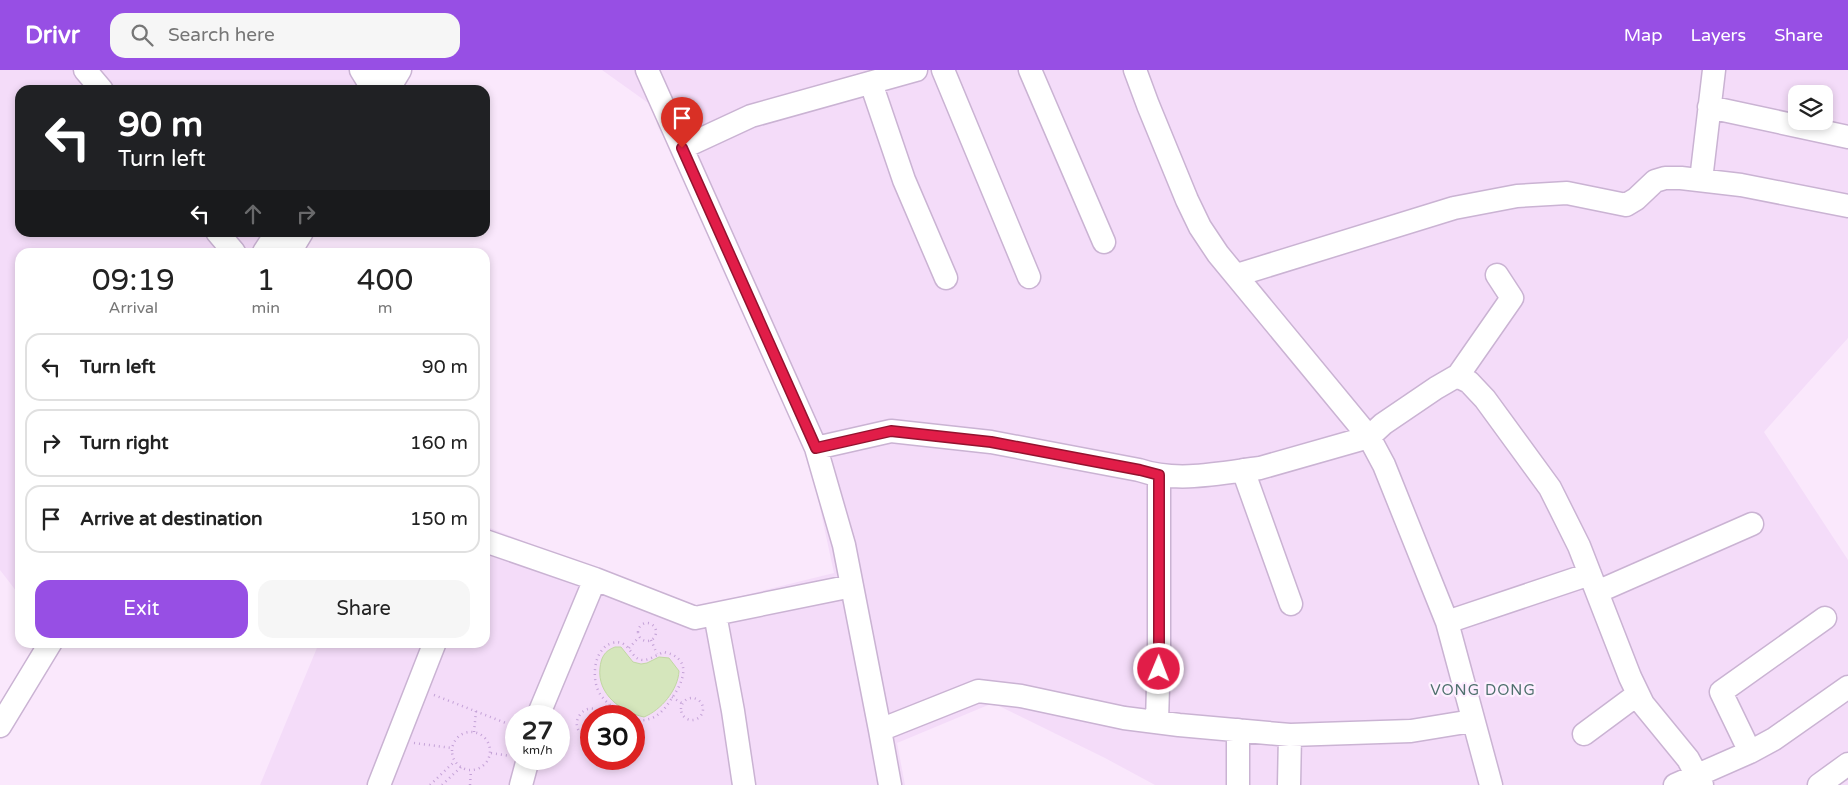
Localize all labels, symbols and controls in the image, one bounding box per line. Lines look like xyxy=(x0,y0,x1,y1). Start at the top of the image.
search box xyxy=(110,13,460,58)
text: Drivr xyxy=(25,21,80,50)
icon: search xyxy=(128,21,156,49)
text: Search here xyxy=(168,24,275,46)
text: Map xyxy=(1624,24,1663,46)
text: Layers xyxy=(1691,24,1746,46)
text: Share xyxy=(1774,24,1823,46)
map controls xyxy=(1788,85,1833,130)
button: layers xyxy=(1788,85,1833,130)
pin xyxy=(661,97,703,148)
text: 90 m xyxy=(118,104,203,146)
icon: arrive xyxy=(668,104,696,132)
icon: left xyxy=(35,105,100,170)
text: Turn left xyxy=(118,146,206,172)
icon: left xyxy=(186,200,214,228)
icon: ahead xyxy=(239,200,267,228)
icon: right xyxy=(292,200,320,228)
text: 09:19 xyxy=(92,262,175,299)
text: 1 xyxy=(256,262,275,299)
text: 400 xyxy=(357,262,413,299)
text: Arrival xyxy=(109,298,158,318)
text: min xyxy=(252,298,280,318)
text: m xyxy=(378,298,392,318)
icon: left xyxy=(37,353,65,381)
text: Turn left xyxy=(80,356,156,378)
text: 90 m xyxy=(422,356,468,378)
icon: right xyxy=(37,429,65,457)
text: Turn right xyxy=(80,432,168,454)
text: 160 m xyxy=(410,432,468,454)
icon: arrive xyxy=(37,505,65,533)
text: Arrive at destination xyxy=(80,508,263,530)
text: 150 m xyxy=(410,508,468,530)
button: Exit xyxy=(35,580,248,638)
button: Share xyxy=(258,580,470,638)
position arrow xyxy=(1132,642,1184,694)
district label: VONG DONG xyxy=(1430,681,1536,699)
speed limit sign: 30 xyxy=(580,705,645,770)
text: 27 xyxy=(522,716,553,746)
text: km/h xyxy=(522,743,553,757)

